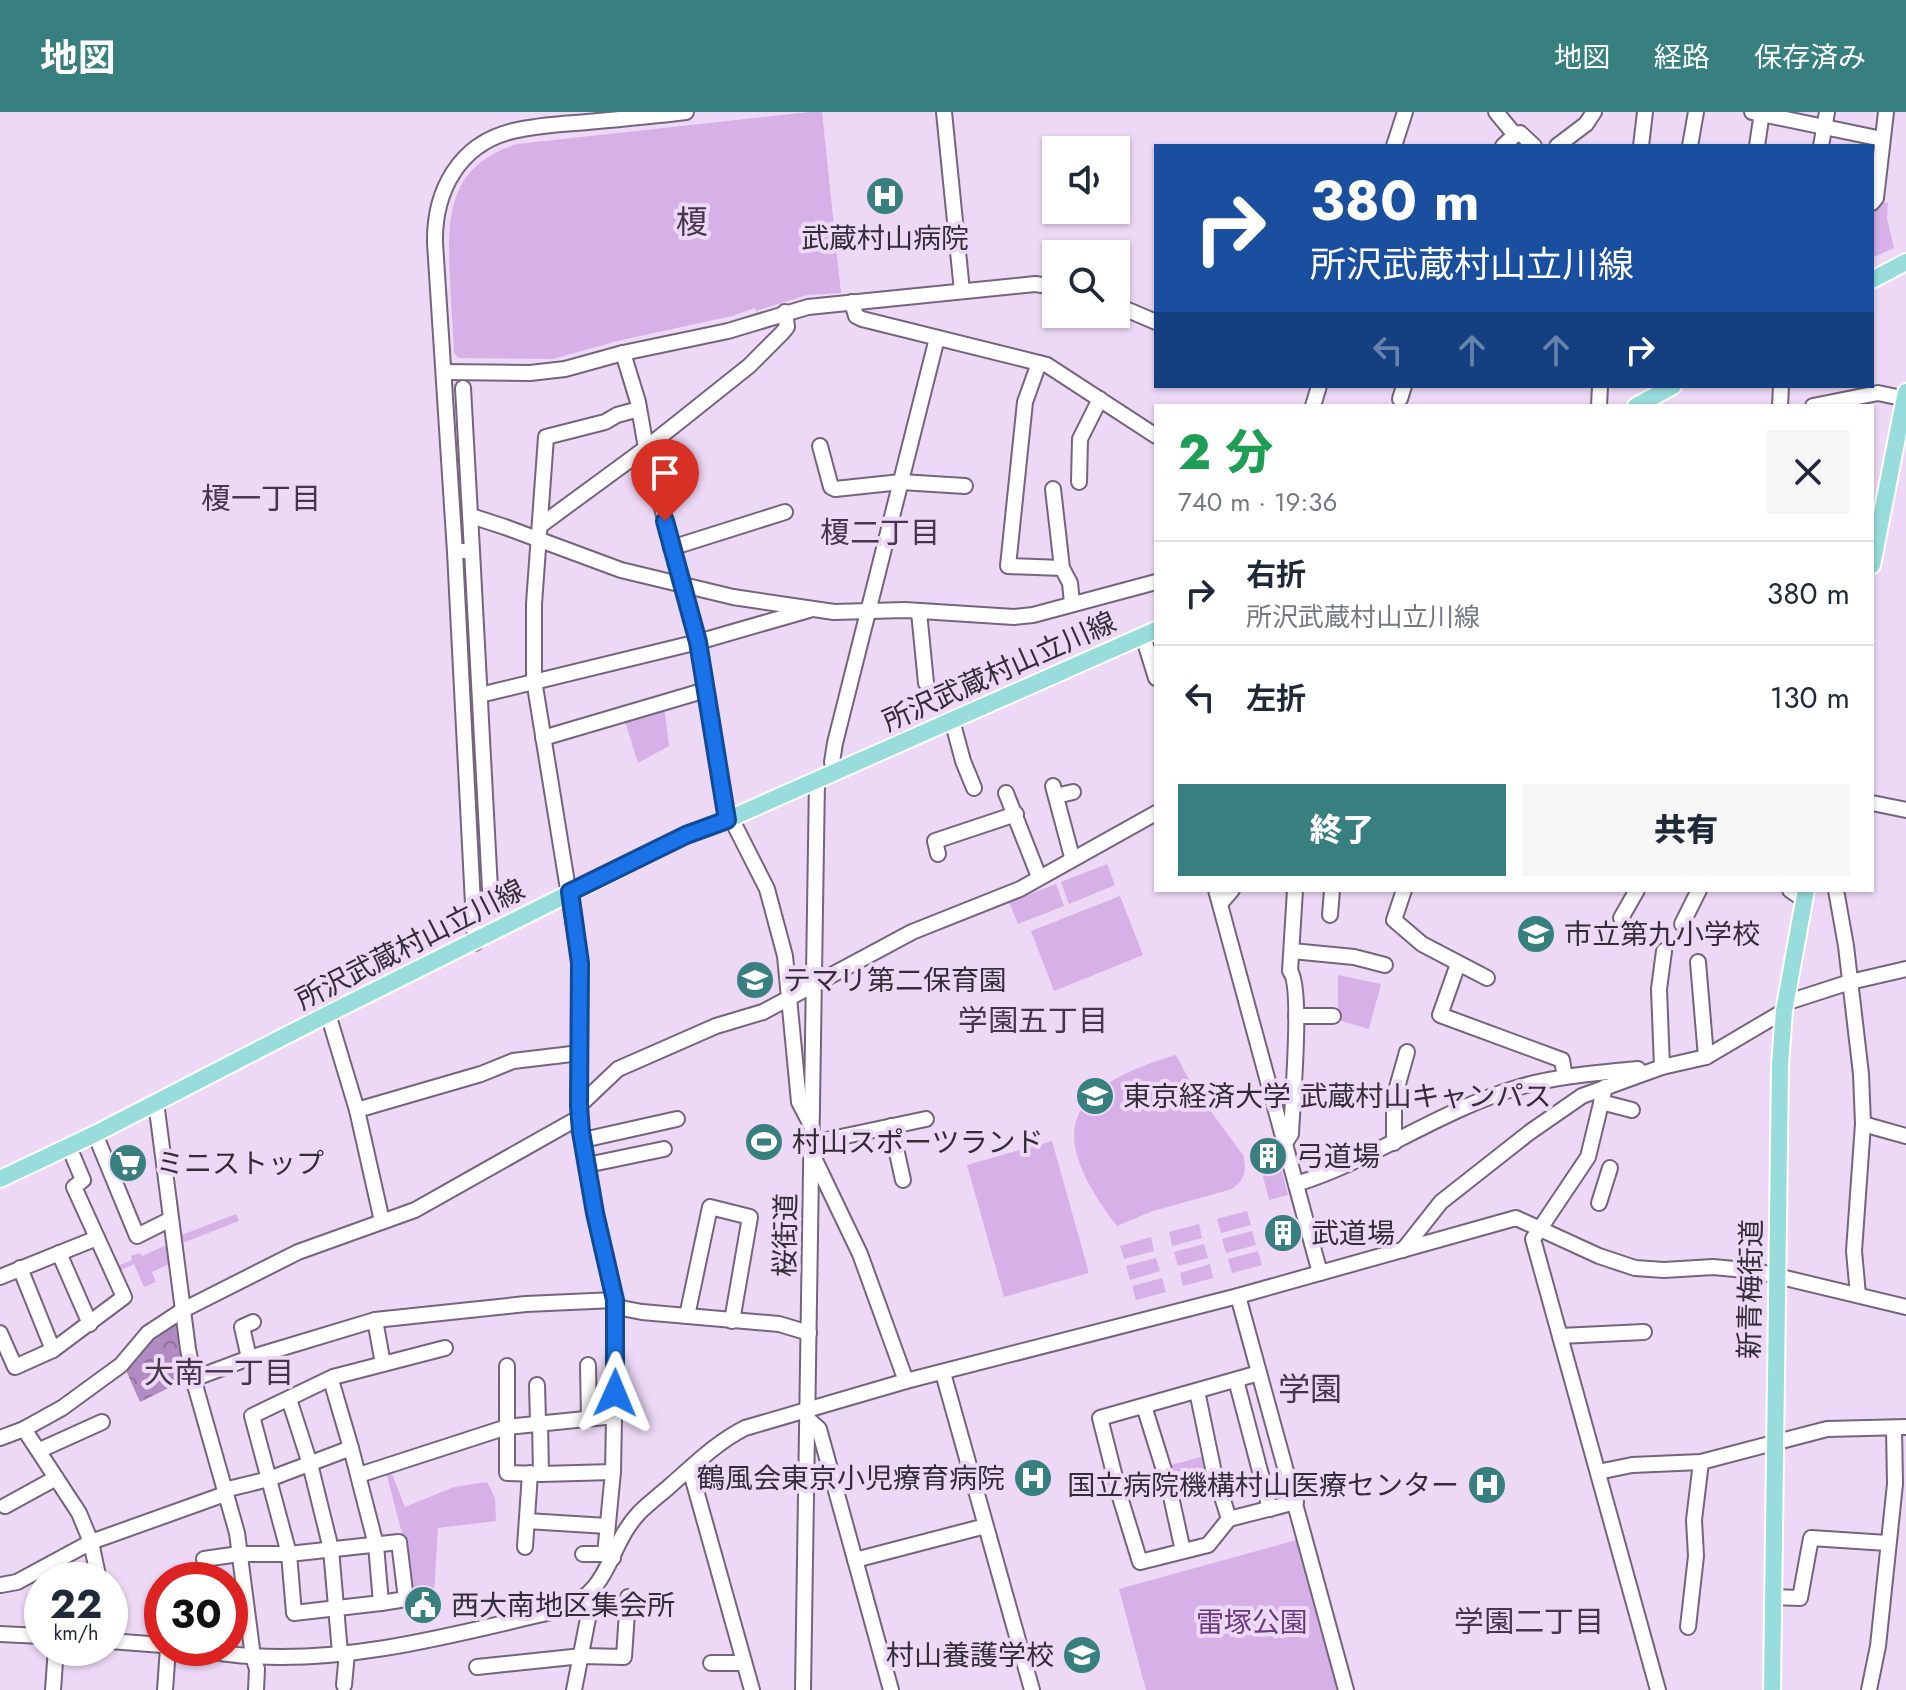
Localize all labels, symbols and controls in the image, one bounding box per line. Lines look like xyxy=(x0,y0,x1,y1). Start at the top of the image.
text: 地図 xyxy=(40,30,116,85)
text: 地図 xyxy=(1554,37,1610,78)
text: 経路 xyxy=(1654,37,1710,78)
text: 保存済み xyxy=(1754,37,1866,78)
map controls xyxy=(1042,136,1130,328)
button: sound xyxy=(1042,136,1130,224)
text: 380 m xyxy=(1310,160,1480,241)
hospital icon: 武蔵村山病院 xyxy=(864,175,906,217)
icon: right xyxy=(1178,176,1282,280)
district label: 榎 xyxy=(676,199,708,245)
place label: 武蔵村山病院 xyxy=(801,218,969,259)
text: 所沢武蔵村山立川線 xyxy=(1310,238,1634,290)
button: search xyxy=(1042,240,1130,328)
icon: left xyxy=(1366,328,1410,372)
icon: ahead xyxy=(1450,328,1494,372)
icon: ahead xyxy=(1534,328,1578,372)
icon: right xyxy=(1618,328,1662,372)
text: 2 分 xyxy=(1178,418,1273,487)
button: close xyxy=(1766,430,1850,514)
pin xyxy=(631,439,699,521)
icon: arrive xyxy=(643,451,687,495)
district label: 榎一丁目 xyxy=(201,477,321,520)
text: 740 m · 19:36 xyxy=(1178,483,1338,521)
district label: 榎二丁目 xyxy=(820,511,940,554)
text: 右折 xyxy=(1246,553,1306,596)
icon: right xyxy=(1178,571,1222,615)
text: 380 m xyxy=(1767,572,1850,615)
text: 所沢武蔵村山立川線 xyxy=(1246,598,1480,636)
street label: 所沢武蔵村山立川線 xyxy=(876,601,1123,741)
icon: left xyxy=(1178,675,1222,719)
text: 130 m xyxy=(1770,676,1850,719)
text: 左折 xyxy=(1246,677,1306,720)
button: 終了 xyxy=(1178,784,1506,876)
button: 共有 xyxy=(1522,784,1850,876)
street label: 所沢武蔵村山立川線 xyxy=(289,869,532,1020)
school or university icon: 市立第九小学校 xyxy=(1515,913,1557,955)
place label: 市立第九小学校 xyxy=(1564,914,1760,955)
school or university icon: テマリ第二保育園 xyxy=(734,959,776,1001)
place label: テマリ第二保育園 xyxy=(783,960,1007,1001)
district label: 学園五丁目 xyxy=(958,999,1108,1042)
school or university icon: 東京経済大学 武蔵村山キャンパス xyxy=(1074,1075,1116,1117)
place label: 東京経済大学 武蔵村山キャンパス xyxy=(1123,1076,1551,1117)
sports icon: 村山スポーツランド xyxy=(743,1121,785,1163)
place label: 村山スポーツランド xyxy=(792,1122,1043,1163)
building icon: 弓道場 xyxy=(1247,1135,1289,1177)
place label: 弓道場 xyxy=(1296,1136,1380,1177)
supermarket icon: ミニストップ xyxy=(107,1142,149,1184)
place label: ミニストップ xyxy=(156,1143,324,1184)
street label: 桜街道 xyxy=(764,1193,807,1277)
building icon: 武道場 xyxy=(1262,1212,1304,1254)
place label: 武道場 xyxy=(1311,1213,1395,1254)
street label: 新青梅街道 xyxy=(1729,1219,1772,1359)
district label: 大南一丁目 xyxy=(144,1351,294,1394)
position arrow xyxy=(573,1351,657,1435)
district label: 学園 xyxy=(1278,1366,1342,1412)
hospital icon: 鶴風会東京小児療育病院 xyxy=(1012,1457,1054,1499)
place label: 鶴風会東京小児療育病院 xyxy=(697,1458,1005,1499)
hospital icon: 国立病院機構村山医療センター xyxy=(1466,1464,1508,1506)
place label: 国立病院機構村山医療センター xyxy=(1067,1465,1459,1506)
speed limit sign: 30 xyxy=(144,1562,248,1666)
text: 22 xyxy=(50,1575,102,1633)
public building icon: 西大南地区集会所 xyxy=(402,1584,444,1626)
place label: 西大南地区集会所 xyxy=(451,1585,675,1626)
district label: 学園二丁目 xyxy=(1454,1600,1604,1643)
park label: 雷塚公園 xyxy=(1196,1602,1308,1643)
text: km/h xyxy=(53,1619,99,1648)
school or university icon: 村山養護学校 xyxy=(1061,1634,1103,1676)
place label: 村山養護学校 xyxy=(886,1635,1054,1676)

